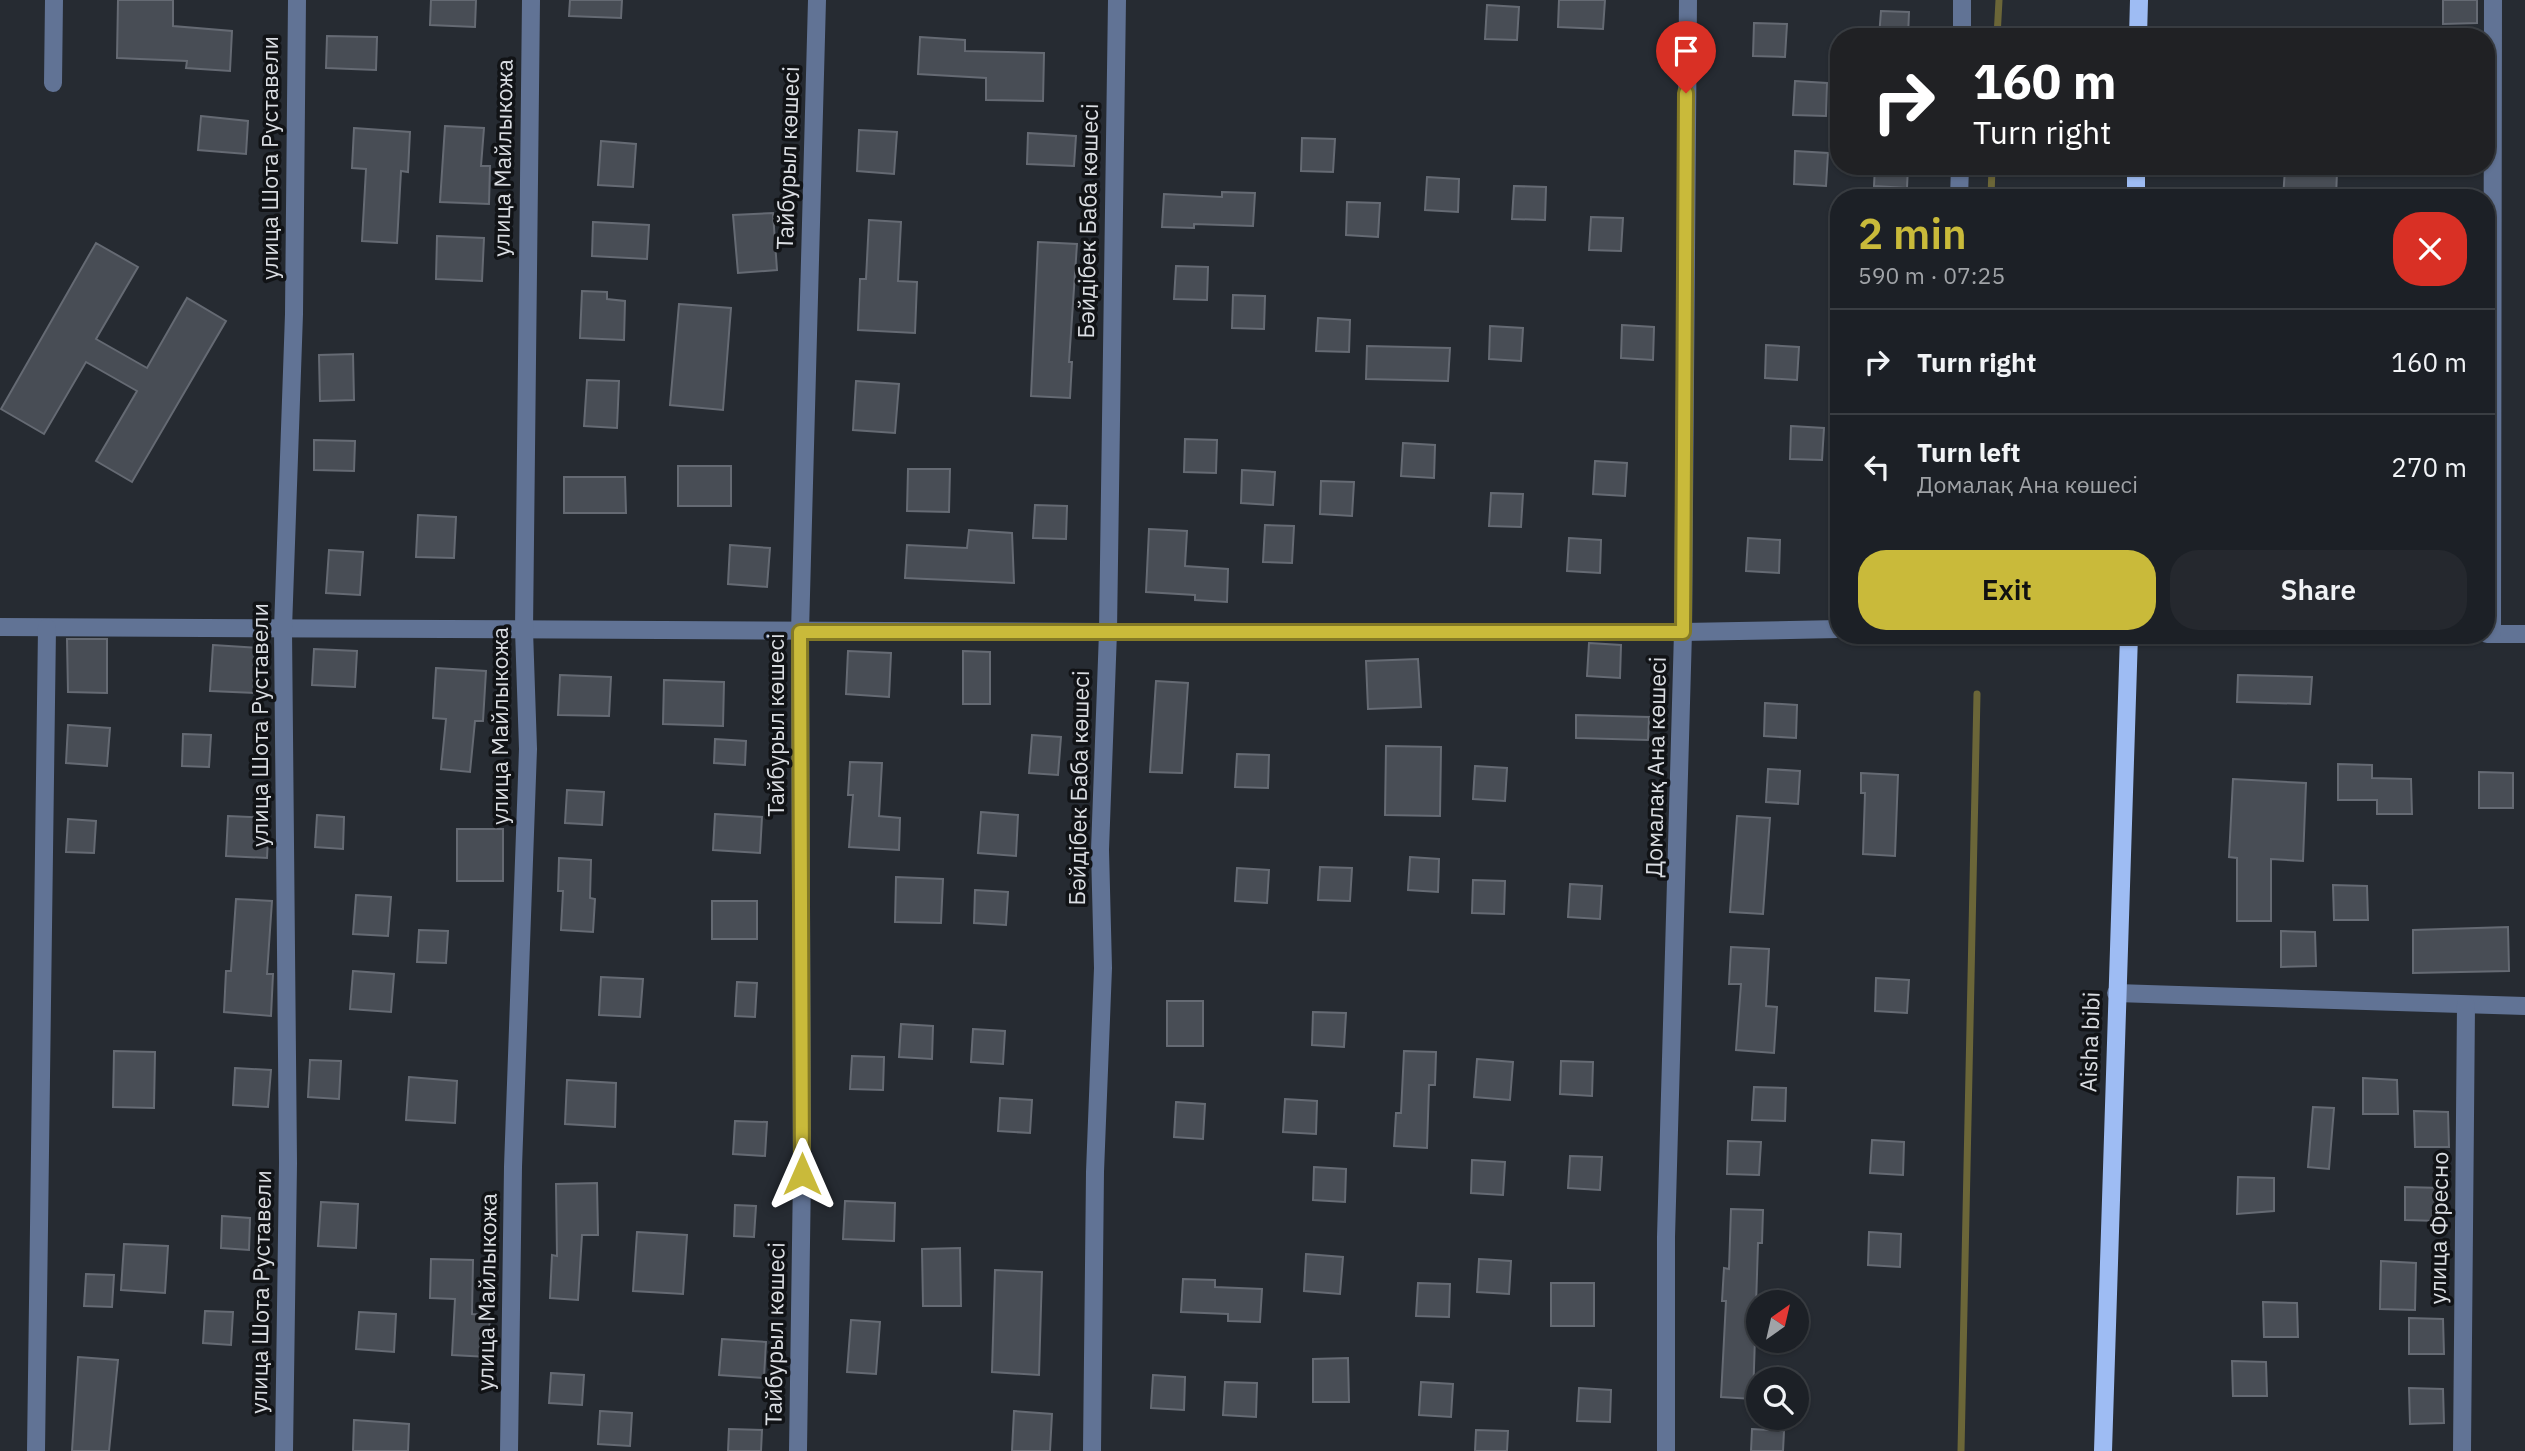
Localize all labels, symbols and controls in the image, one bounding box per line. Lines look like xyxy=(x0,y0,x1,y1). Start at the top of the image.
pin xyxy=(1656,21,1716,93)
icon: arrive xyxy=(1667,32,1705,70)
street label: улица Шота Руставели xyxy=(254,36,284,280)
text: 160 m xyxy=(1973,49,2117,112)
icon: right xyxy=(1858,56,1949,147)
street label: улица Майлыкожа xyxy=(485,59,519,257)
street label: Тайбурыл көшесі xyxy=(769,66,805,250)
street label: Бәйдібек Баба көшесі xyxy=(1070,103,1104,339)
text: Turn right xyxy=(1973,111,2111,153)
text: 2 min xyxy=(1858,206,1967,261)
button: close xyxy=(2393,212,2467,286)
text: 590 m · 07:25 xyxy=(1858,260,2005,290)
icon: right xyxy=(1858,343,1896,381)
text: Turn right xyxy=(1917,345,2036,379)
text: 160 m xyxy=(2391,345,2467,379)
text: Turn left xyxy=(1917,435,2020,469)
icon: left xyxy=(1858,448,1896,486)
text: 270 m xyxy=(2391,450,2467,484)
text: Домалақ Ана көшесі xyxy=(1917,469,2138,499)
button: Exit xyxy=(1858,550,2156,630)
button: Share xyxy=(2170,550,2467,630)
street label: улица Шота Руставели xyxy=(244,603,274,847)
street label: улица Майлыкожа xyxy=(484,627,514,825)
street label: Тайбурыл көшесі xyxy=(760,633,790,817)
street label: Домалақ Ана көшесі xyxy=(1638,656,1672,878)
street label: Бәйдібек Баба көшесі xyxy=(1061,670,1095,906)
street label: Aisha bibi xyxy=(2072,991,2106,1093)
position arrow xyxy=(765,1137,839,1211)
street label: улица Фресно xyxy=(2422,1151,2454,1304)
street label: улица Шота Руставели xyxy=(243,1170,277,1414)
street label: улица Майлыкожа xyxy=(469,1193,503,1391)
street label: Тайбурыл көшесі xyxy=(757,1242,791,1426)
north arrow xyxy=(1746,1290,1810,1353)
map controls xyxy=(1746,1290,1809,1430)
button: search xyxy=(1746,1367,1809,1430)

